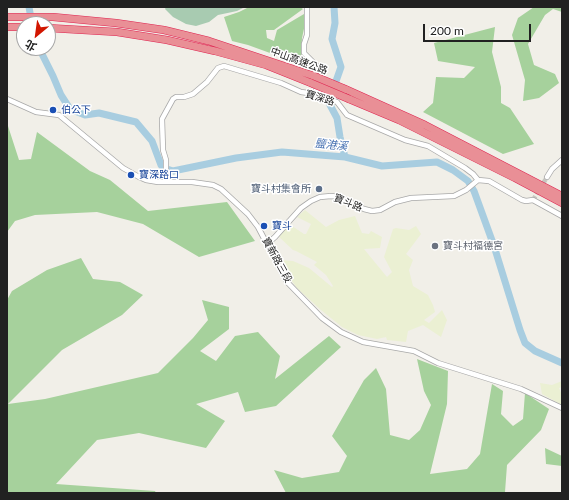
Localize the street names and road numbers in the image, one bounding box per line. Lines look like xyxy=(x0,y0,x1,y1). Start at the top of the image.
street label: 中山高速公路 xyxy=(269,45,329,77)
street label: 寶深路 xyxy=(304,88,336,108)
street label: 寶斗路 xyxy=(332,192,364,214)
street label: 寶新路三段 xyxy=(260,235,294,285)

